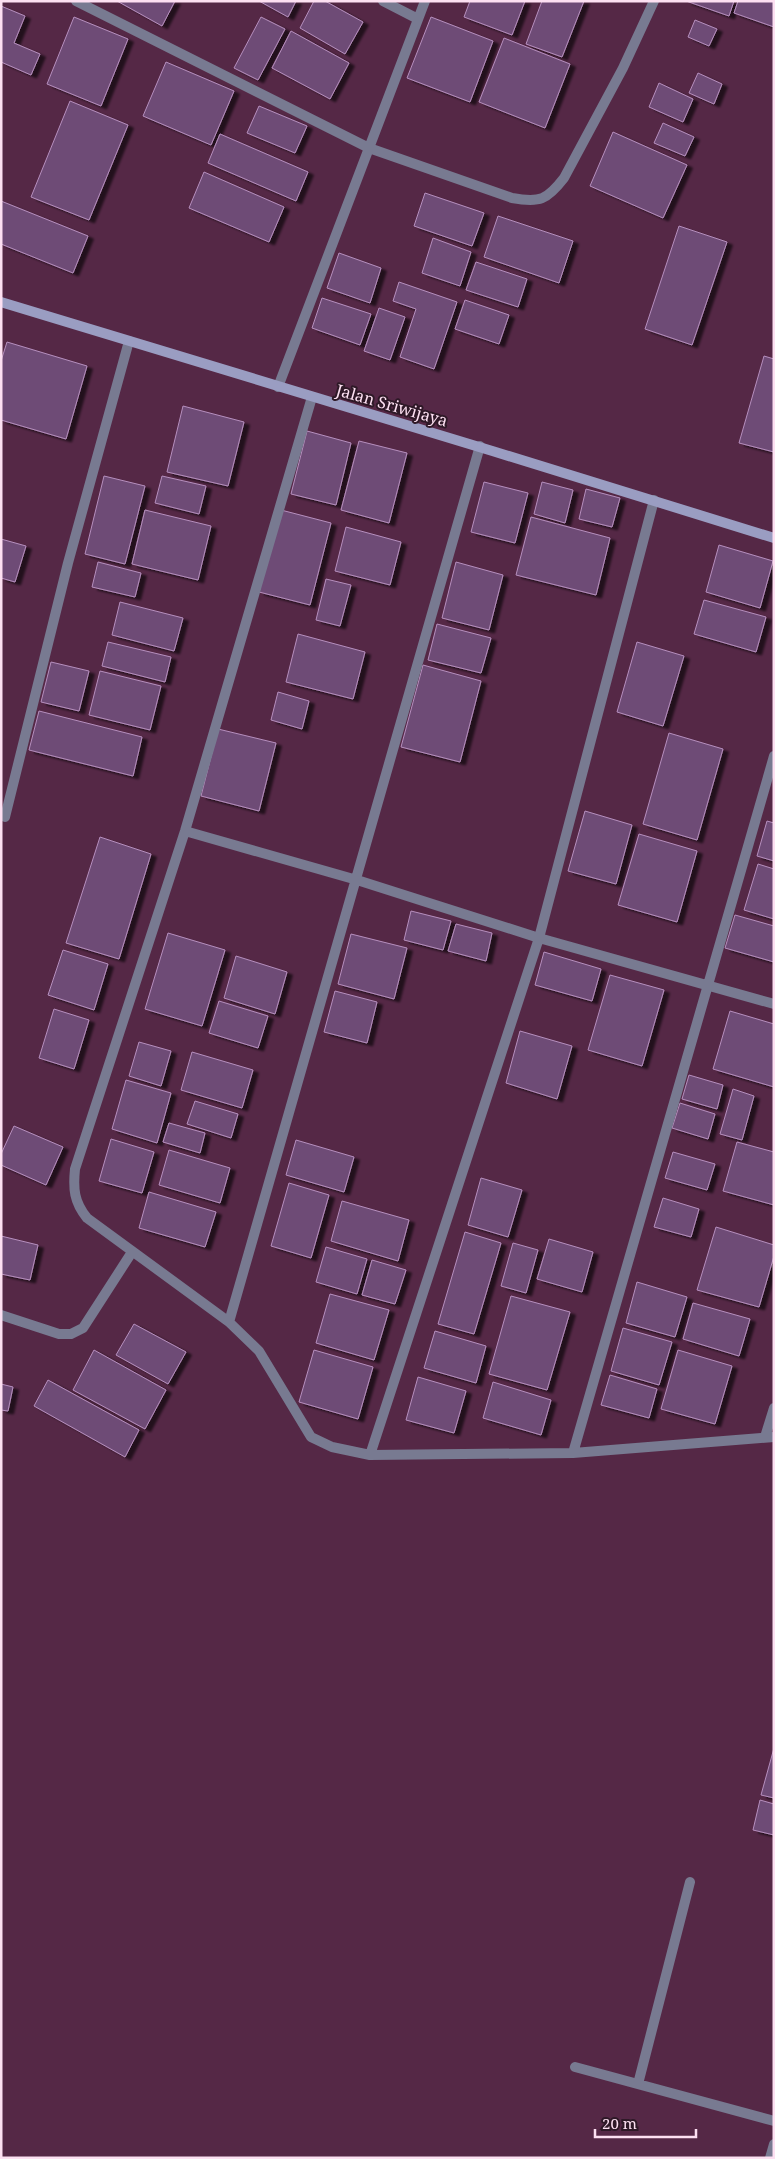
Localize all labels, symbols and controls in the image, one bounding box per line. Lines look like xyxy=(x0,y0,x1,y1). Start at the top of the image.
street label: Jalan Sriwijaya xyxy=(333,378,450,431)
scale bar xyxy=(595,2106,696,2138)
text: 20 m xyxy=(602,2113,637,2133)

